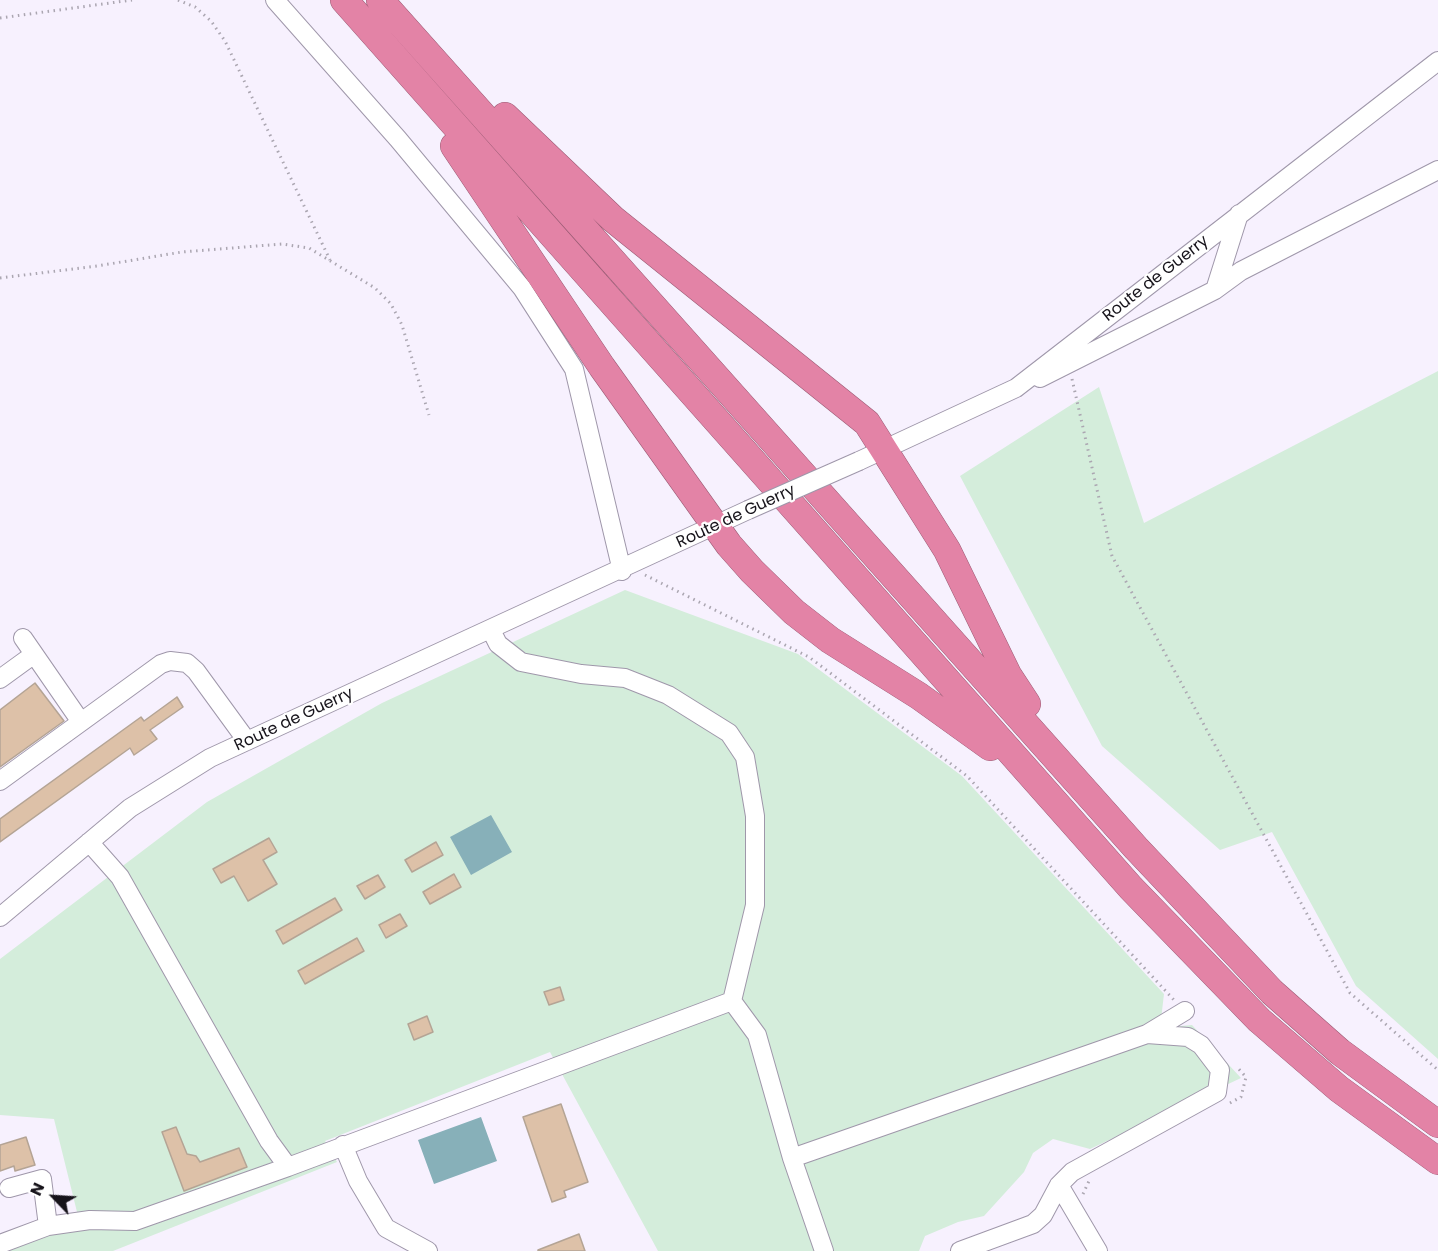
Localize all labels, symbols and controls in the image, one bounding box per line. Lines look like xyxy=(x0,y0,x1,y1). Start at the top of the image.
street label: Route de Guerry xyxy=(1099,232,1213,326)
street label: Route de Guerry xyxy=(674,481,798,553)
street label: Route de Guerry xyxy=(232,684,356,756)
north arrow xyxy=(24,1167,84,1227)
text: N xyxy=(24,1179,50,1200)

